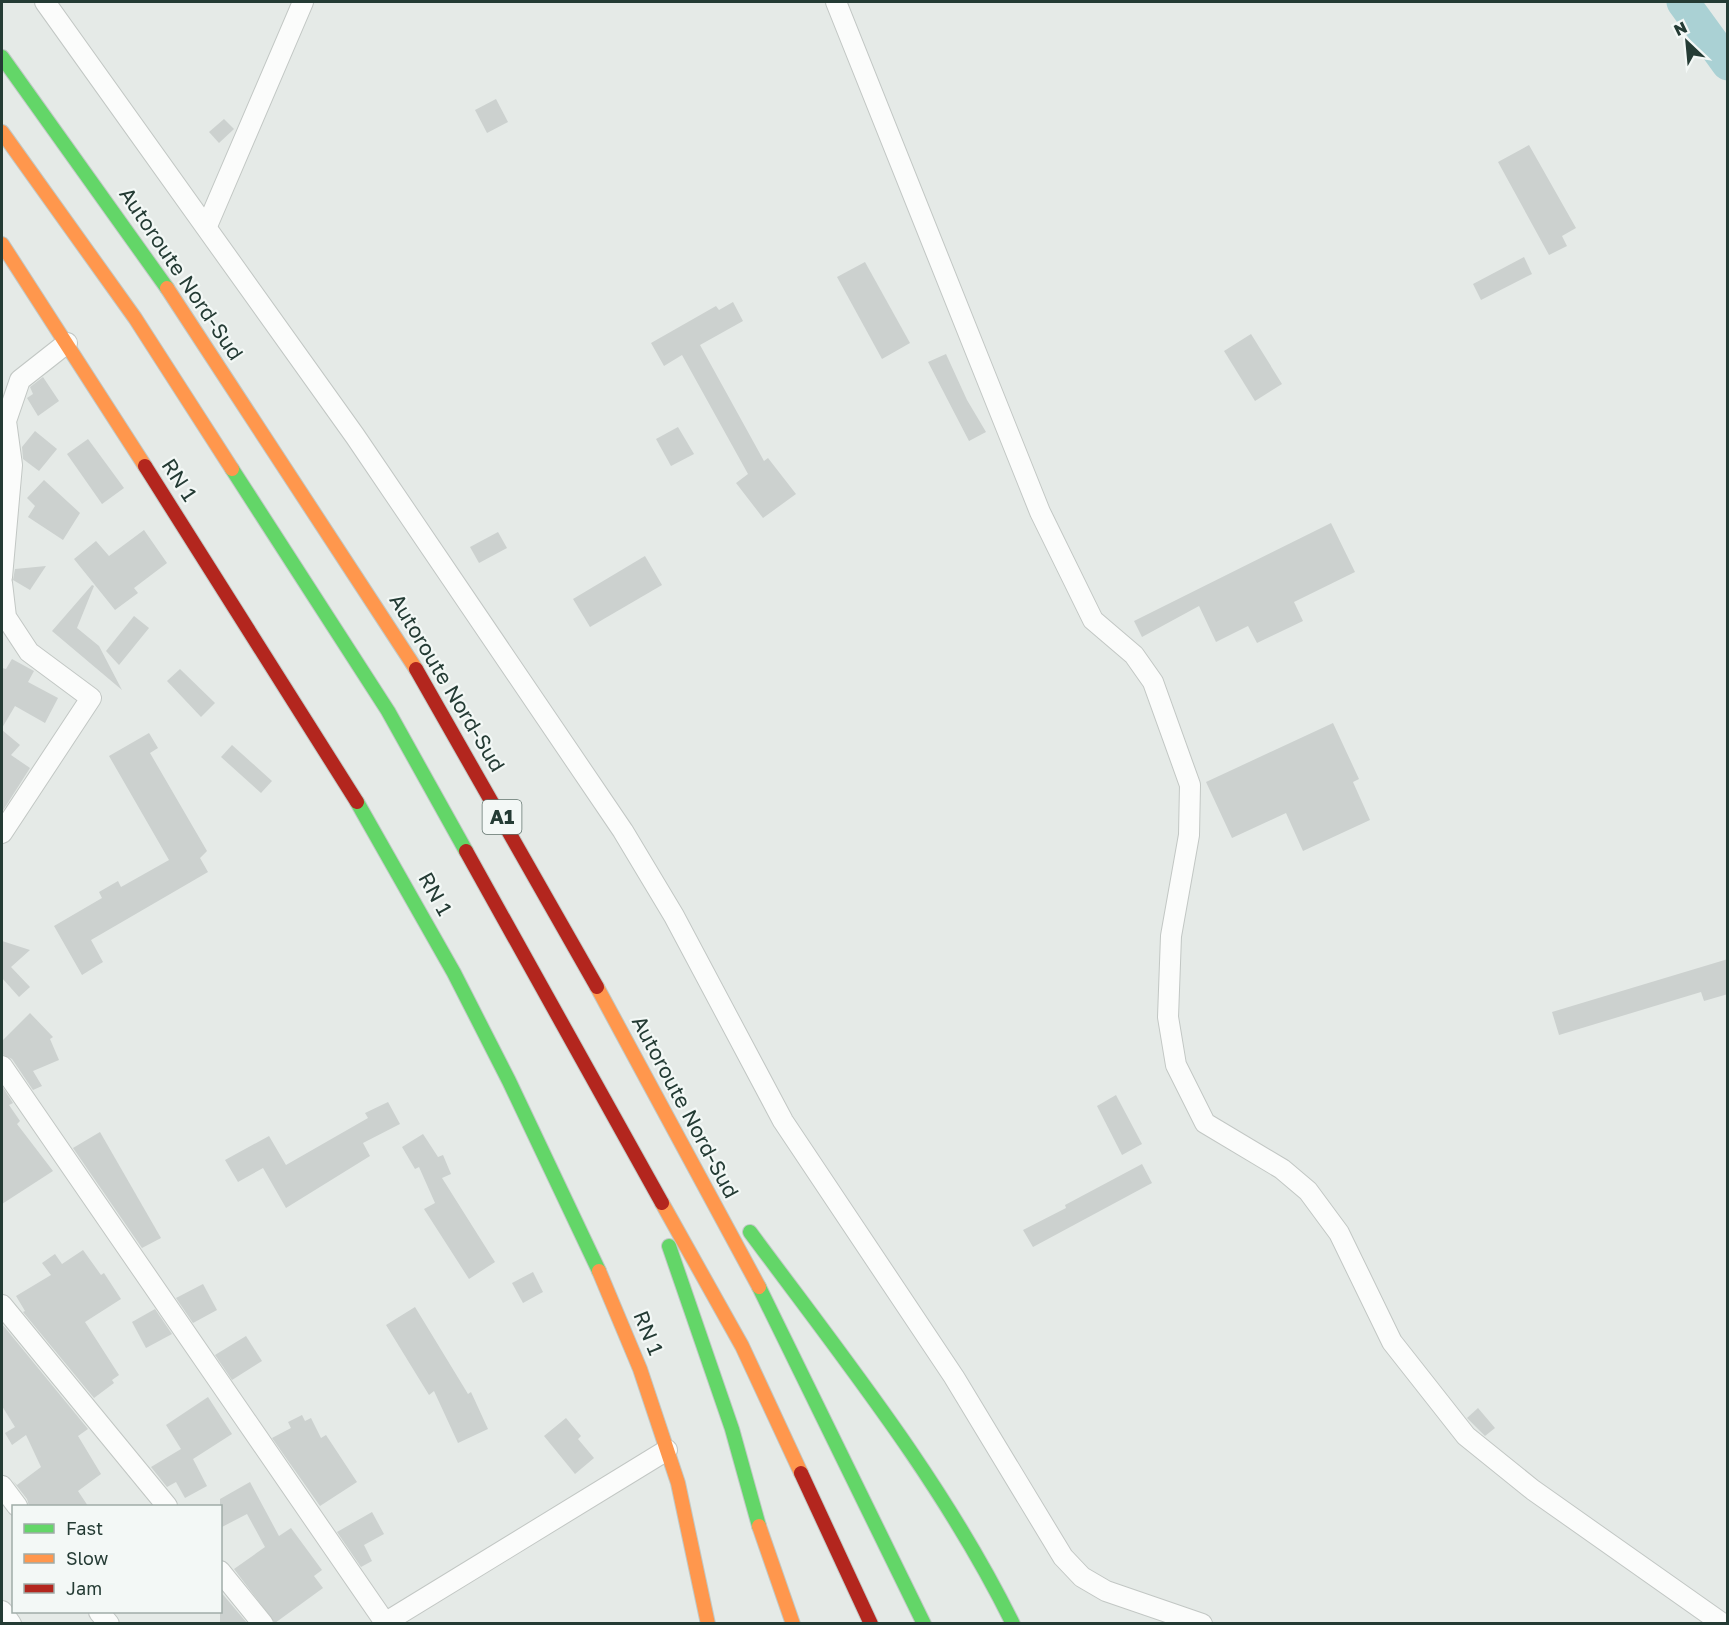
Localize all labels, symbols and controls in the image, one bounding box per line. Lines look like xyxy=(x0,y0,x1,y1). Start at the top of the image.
north arrow xyxy=(1657,12,1717,72)
text: N xyxy=(1671,17,1690,40)
street label: Autoroute Nord-Sud xyxy=(114,182,249,365)
street label: RN 1 xyxy=(156,453,203,506)
street label: Autoroute Nord-Sud xyxy=(384,589,511,776)
road number: A1 xyxy=(482,800,522,834)
street label: RN 1 xyxy=(413,867,458,920)
street label: Autoroute Nord-Sud xyxy=(627,1011,745,1202)
street label: RN 1 xyxy=(628,1307,670,1359)
legend xyxy=(12,1505,222,1613)
text: Fast xyxy=(66,1517,103,1539)
text: Slow xyxy=(66,1547,109,1569)
text: Jam xyxy=(66,1577,102,1599)

